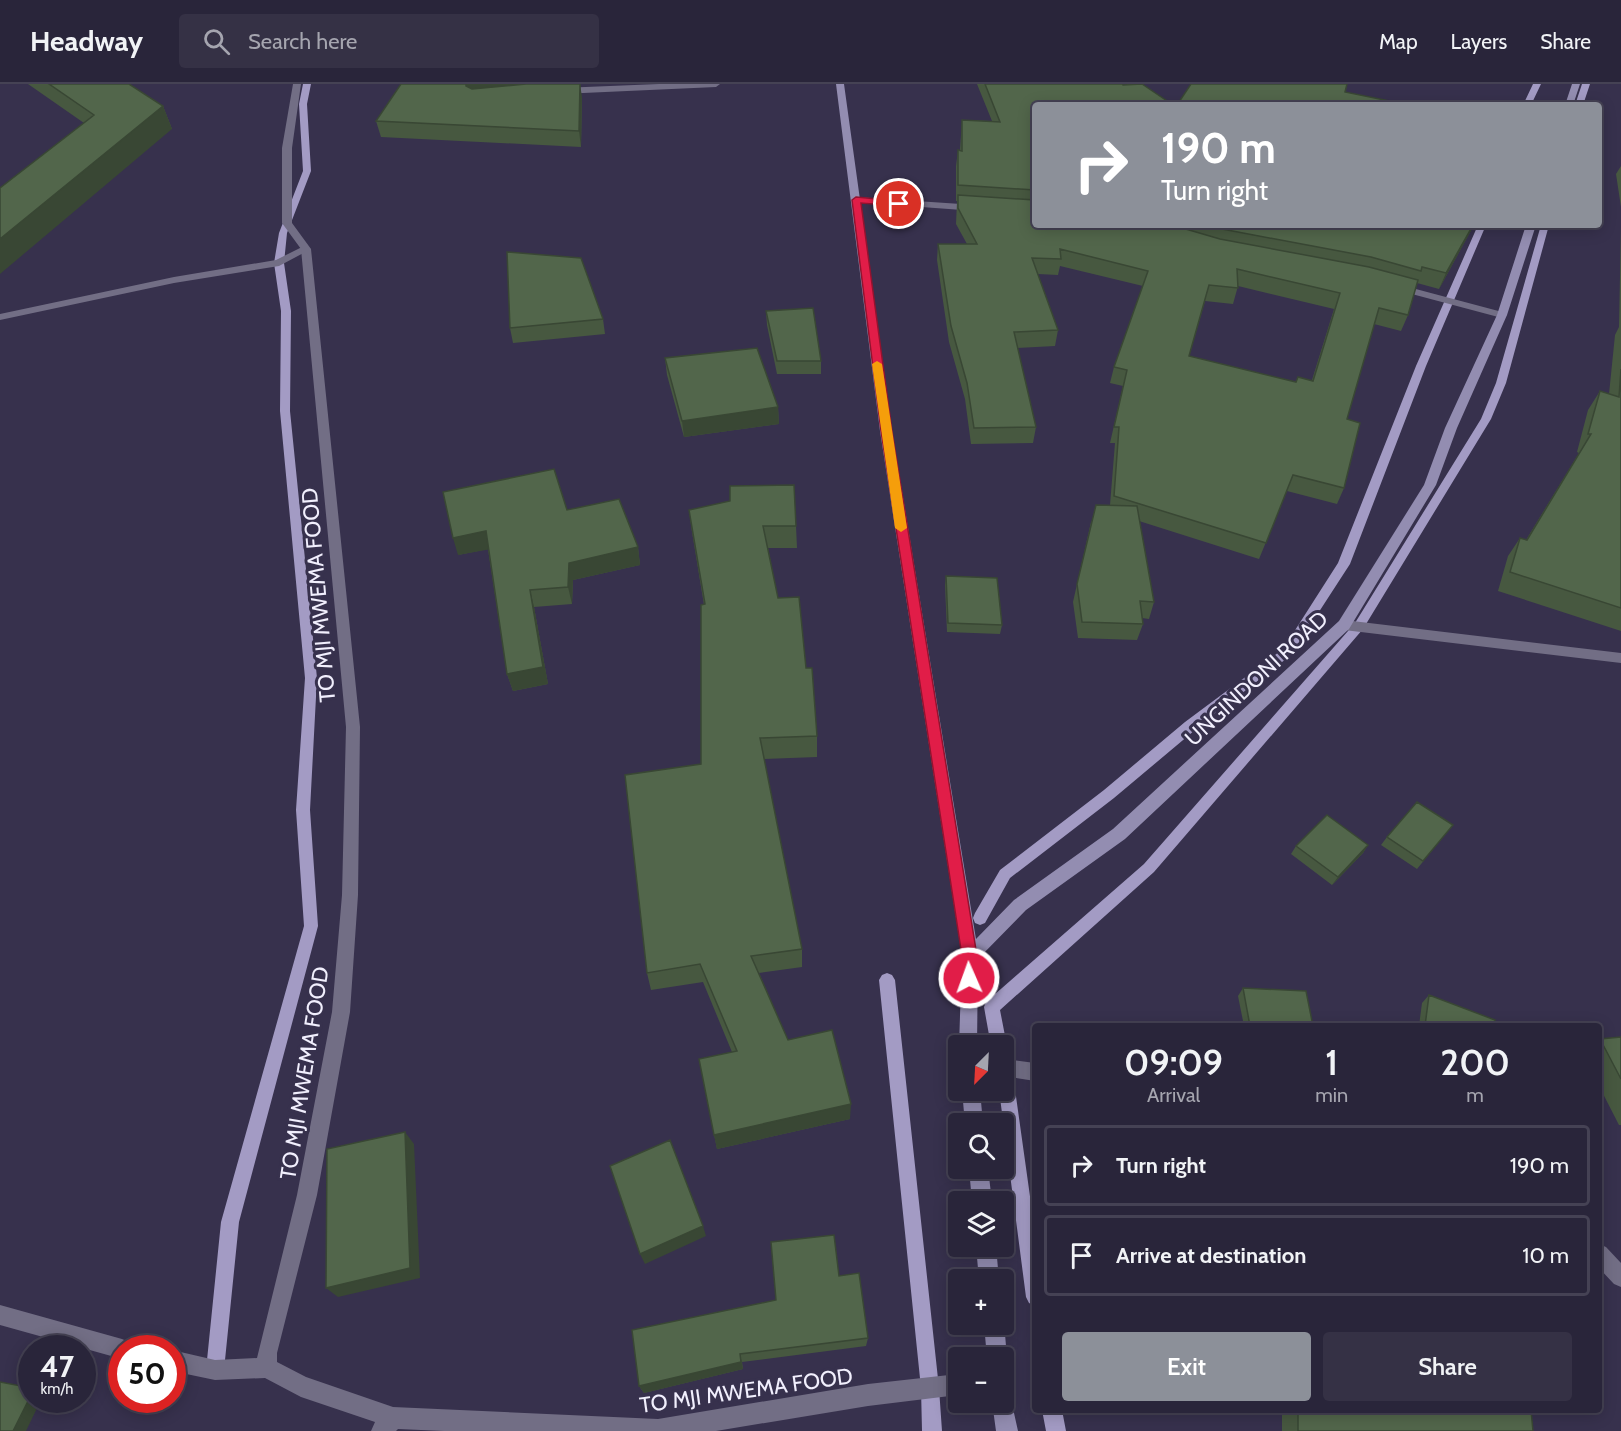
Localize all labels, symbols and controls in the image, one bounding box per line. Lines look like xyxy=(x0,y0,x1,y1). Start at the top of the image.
search box xyxy=(179,14,599,68)
text: Headway xyxy=(30,24,143,58)
icon: search xyxy=(200,25,233,58)
text: Search here xyxy=(248,28,357,55)
text: Map xyxy=(1379,29,1418,54)
text: Layers xyxy=(1451,29,1507,54)
text: Share xyxy=(1540,29,1591,54)
text: 190 m xyxy=(1161,122,1276,174)
icon: right xyxy=(1062,126,1140,204)
text: Turn right xyxy=(1161,174,1268,207)
pin xyxy=(873,178,924,229)
icon: arrive xyxy=(882,187,915,220)
street label: TO MJI MWEMA FOOD xyxy=(296,487,341,703)
street label: UNGINDONI ROAD xyxy=(1179,605,1333,752)
position arrow xyxy=(937,946,1001,1010)
street label: TO MJI MWEMA FOOD xyxy=(274,965,335,1181)
north arrow xyxy=(948,1035,1014,1101)
map controls xyxy=(948,1035,1014,1413)
text: 09:09 xyxy=(1124,1040,1223,1084)
text: 1 xyxy=(1325,1040,1338,1084)
text: 200 xyxy=(1440,1040,1510,1084)
text: Arrival xyxy=(1147,1083,1200,1107)
text: min xyxy=(1315,1083,1348,1107)
text: m xyxy=(1466,1083,1484,1107)
button: search xyxy=(948,1113,1014,1179)
icon: right xyxy=(1065,1149,1098,1182)
text: Turn right xyxy=(1116,1152,1206,1179)
text: 190 m xyxy=(1510,1152,1569,1179)
button: layers xyxy=(948,1191,1014,1257)
icon: arrive xyxy=(1065,1239,1098,1272)
text: Arrive at destination xyxy=(1116,1242,1306,1269)
text: 10 m xyxy=(1522,1242,1569,1269)
button: + xyxy=(948,1269,1014,1335)
button: Exit xyxy=(1062,1332,1311,1401)
button: Share xyxy=(1323,1332,1572,1401)
speed limit sign: 50 xyxy=(108,1335,186,1413)
button: − xyxy=(948,1347,1014,1413)
text: 47 xyxy=(40,1348,74,1385)
street label: TO MJI MWEMA FOOD xyxy=(638,1362,854,1419)
text: km/h xyxy=(41,1380,73,1398)

